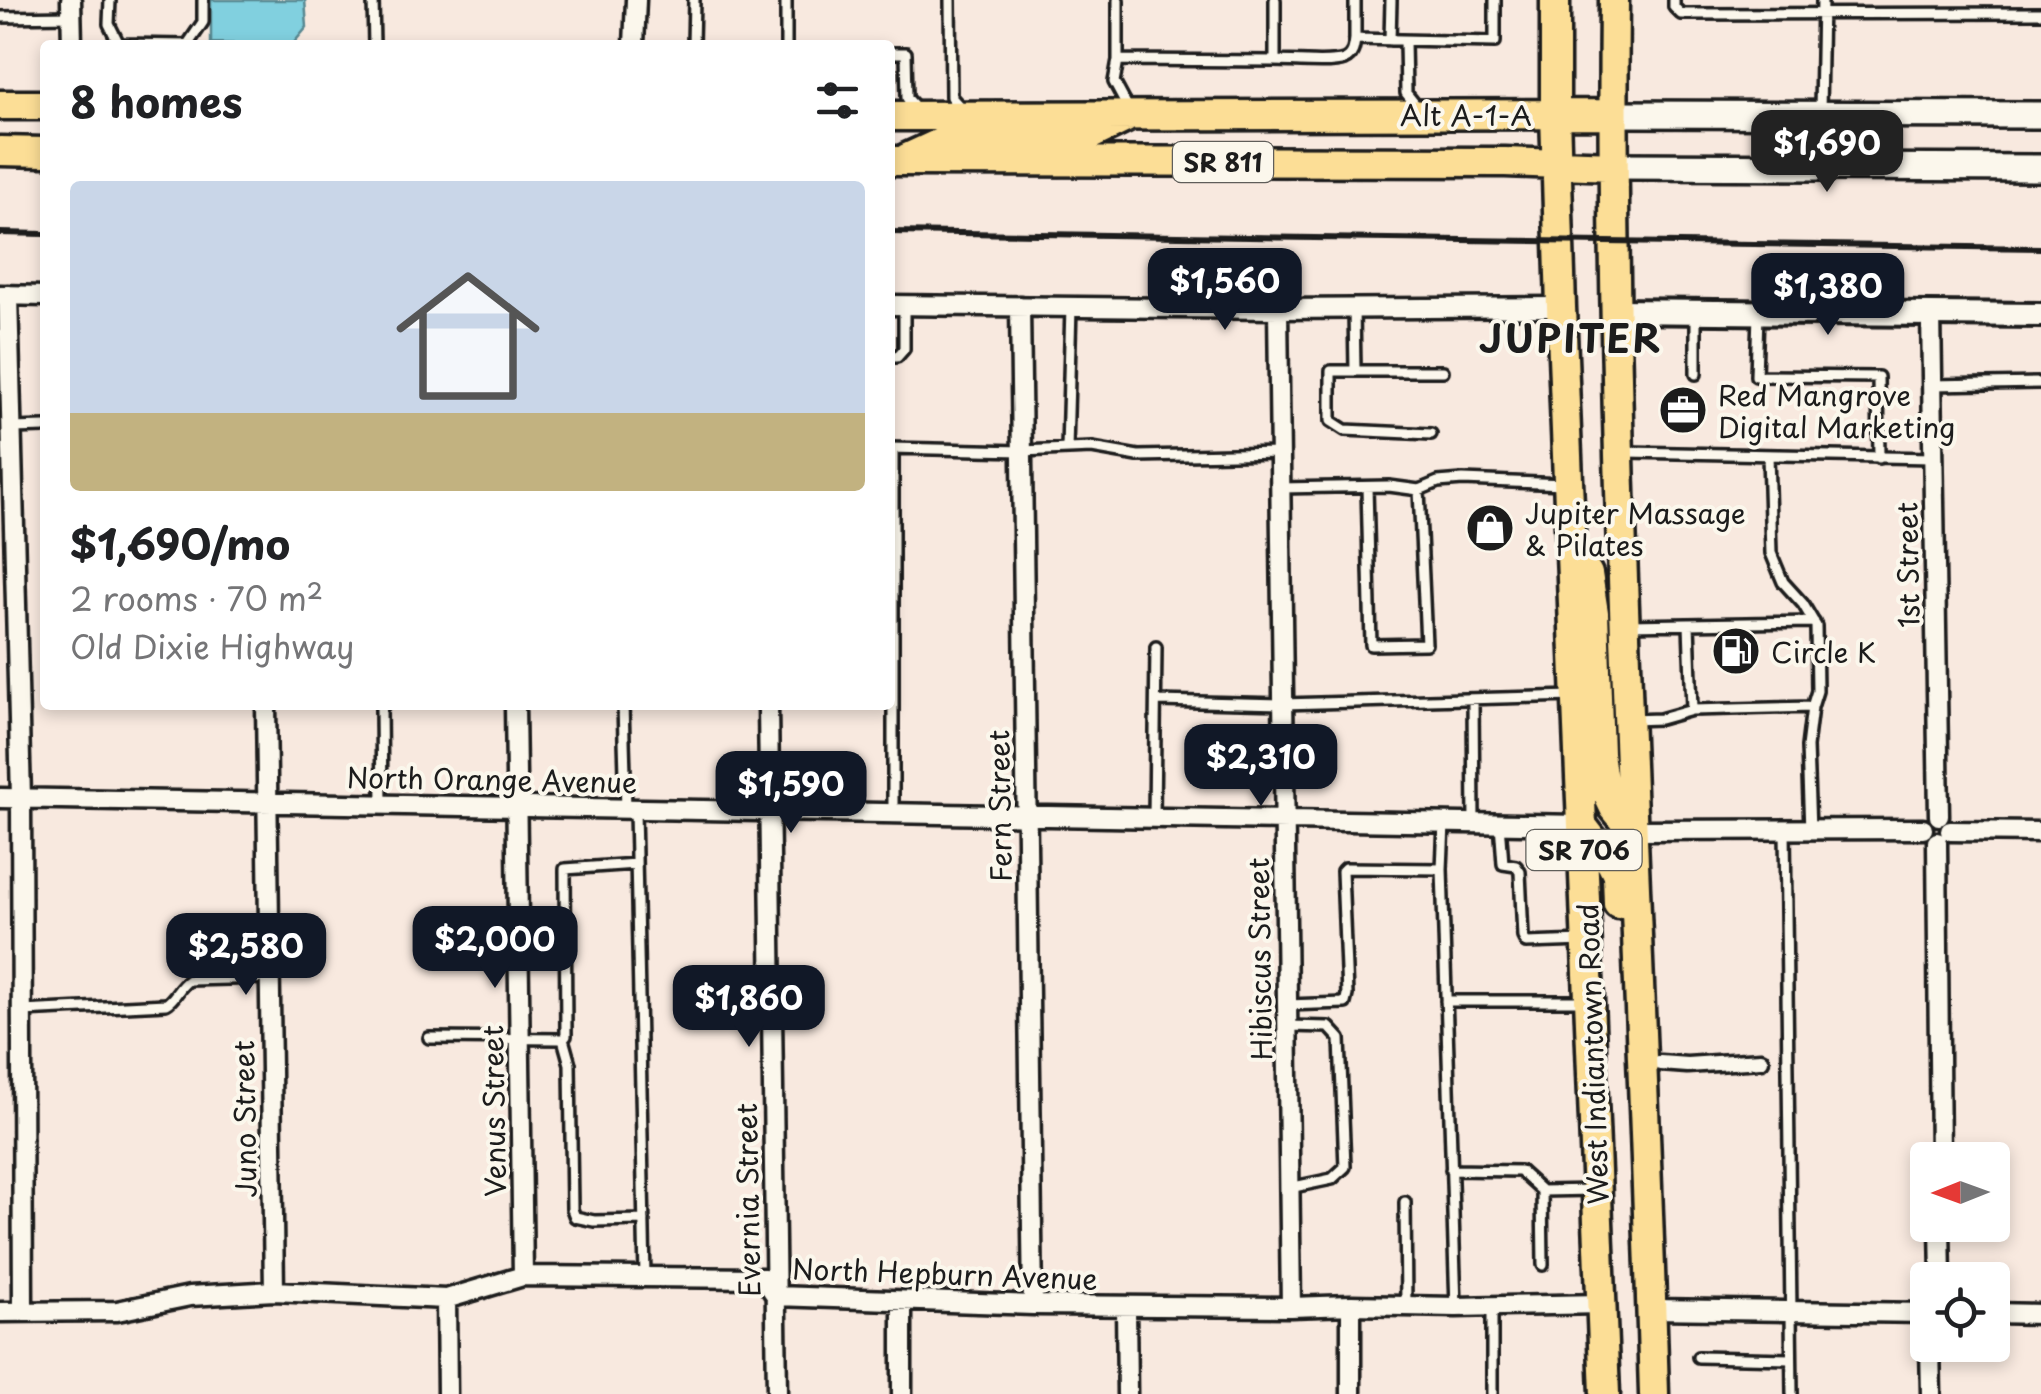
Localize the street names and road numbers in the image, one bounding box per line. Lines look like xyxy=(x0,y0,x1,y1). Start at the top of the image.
street label: Alt A-1-A xyxy=(1400,93,1532,136)
road number: SR 811 xyxy=(1173,142,1273,182)
street label: 1st Street xyxy=(1884,502,1930,628)
street label: Fern Street xyxy=(976,729,1022,883)
street label: North Orange Avenue xyxy=(346,755,638,803)
road number: SR 706 xyxy=(1526,830,1642,870)
street label: Hibiscus Street xyxy=(1236,857,1282,1061)
street label: West Indiantown Road xyxy=(1565,902,1619,1206)
street label: Venus Street xyxy=(470,1025,516,1197)
street label: Juno Street xyxy=(221,1040,267,1198)
street label: Evernia Street xyxy=(724,1103,770,1297)
street label: North Hepburn Avenue xyxy=(791,1246,1099,1300)

